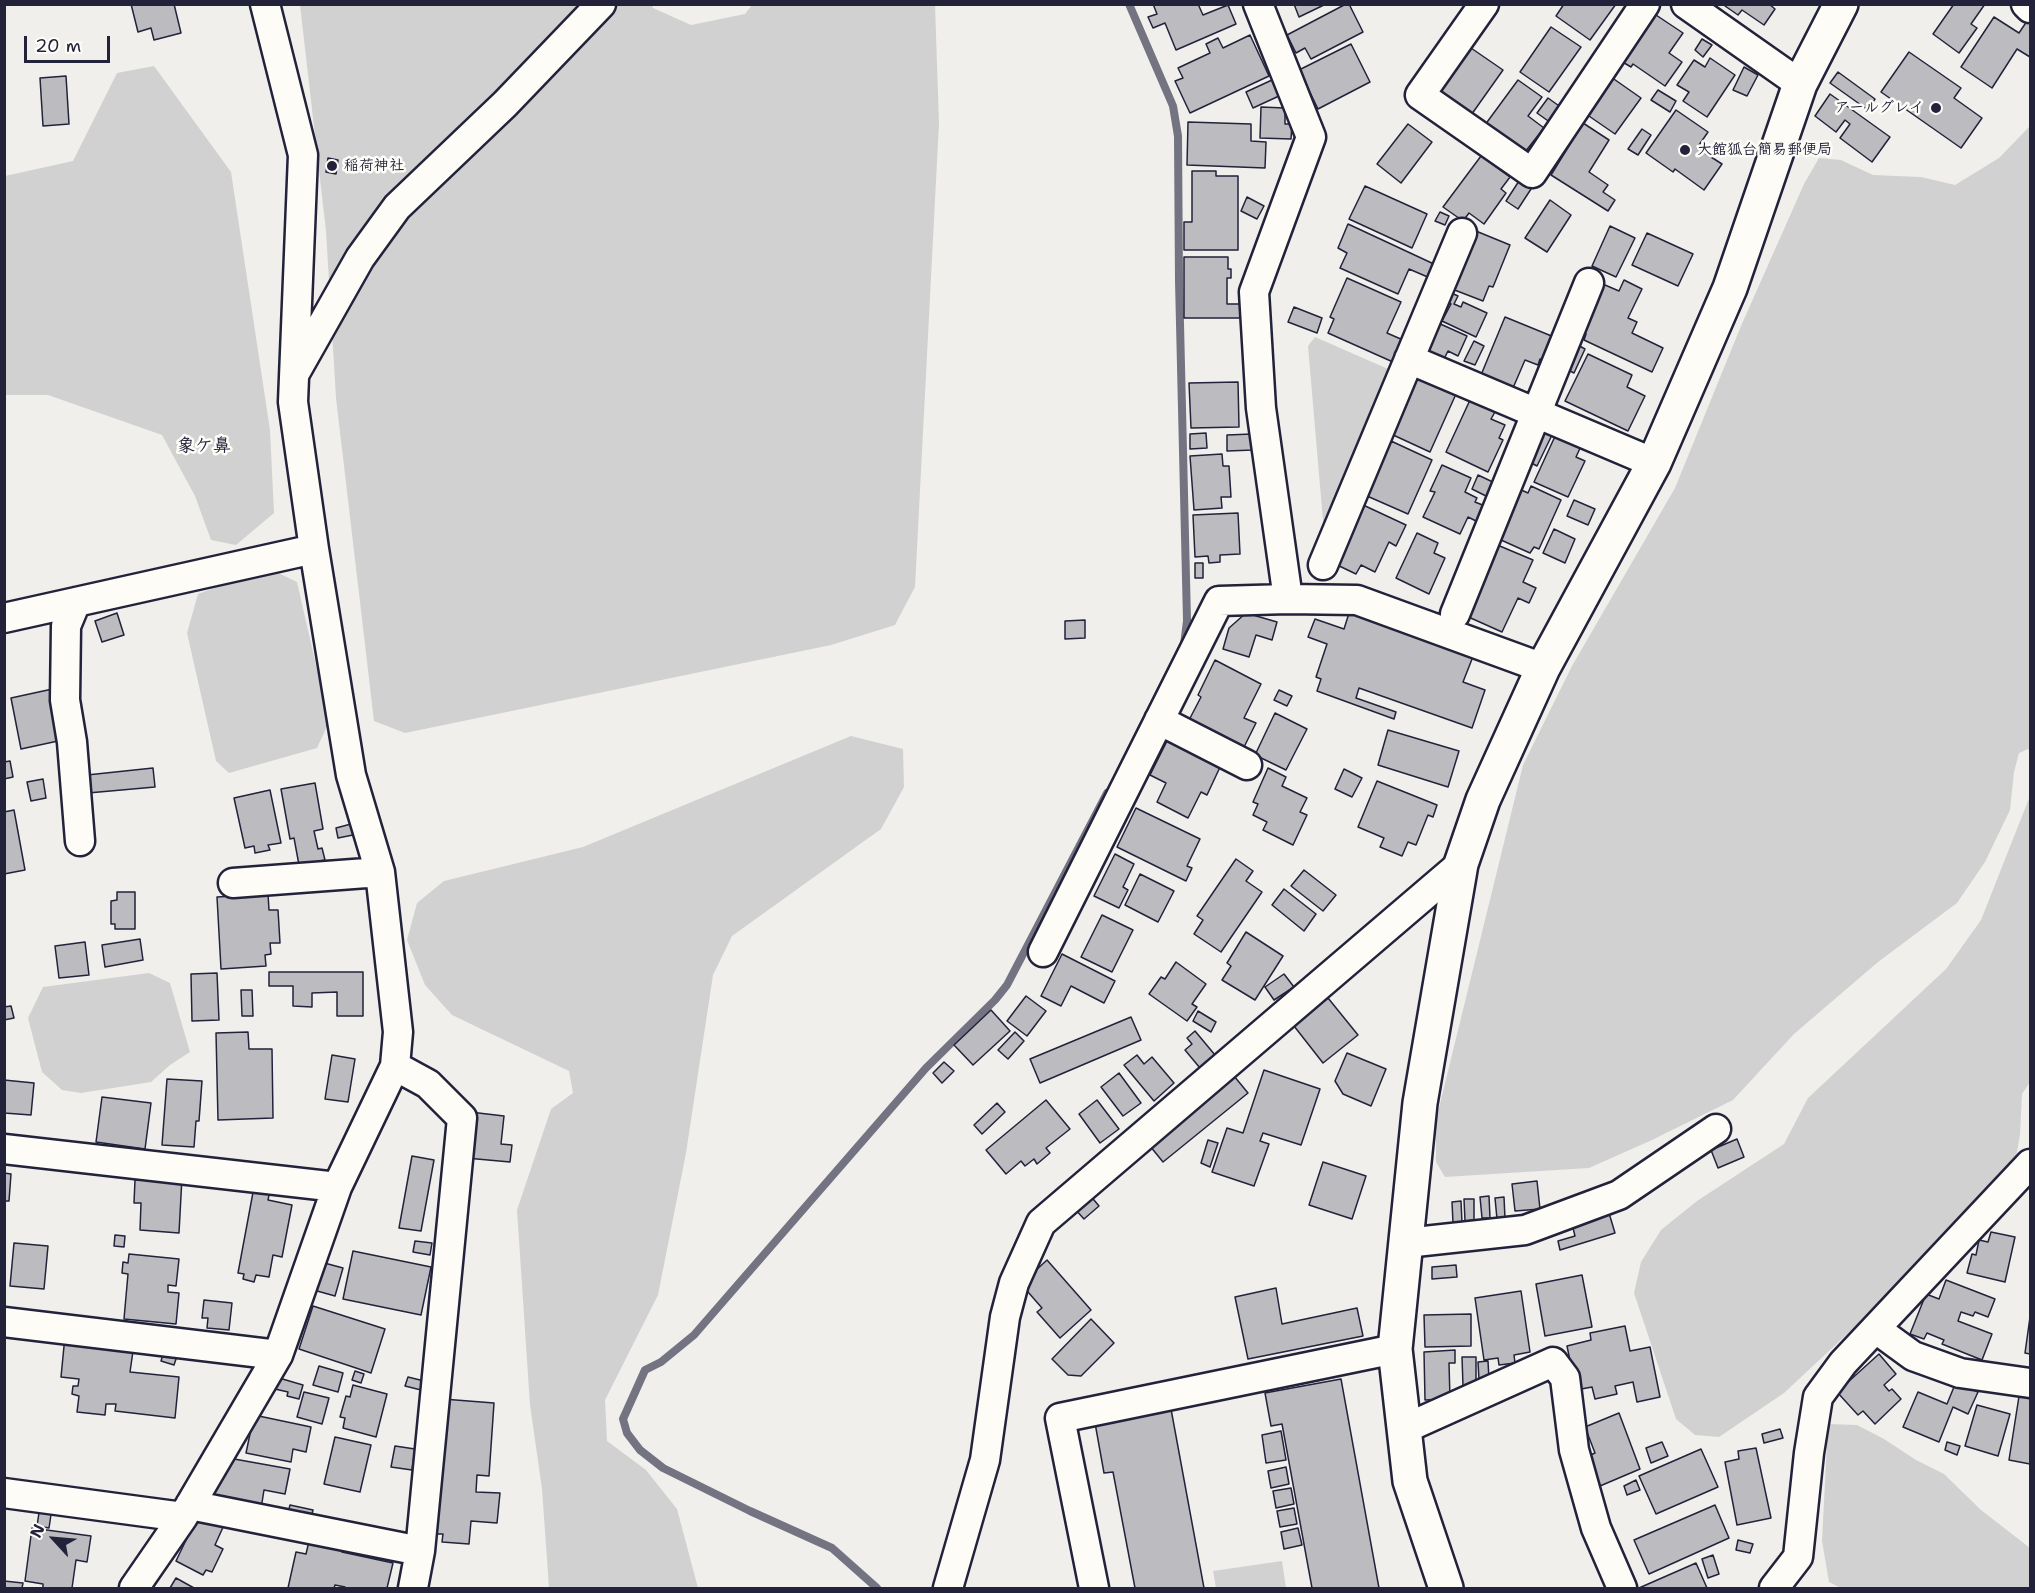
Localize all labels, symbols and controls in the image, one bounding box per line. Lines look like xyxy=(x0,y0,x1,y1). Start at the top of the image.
scale bar xyxy=(27,24,112,62)
text: 20 m xyxy=(35,34,81,58)
place label: アールグレイ xyxy=(1835,99,1924,117)
marker: アールグレイ xyxy=(1929,101,1943,115)
place label: 大館狐台簡易郵便局 xyxy=(1697,141,1832,159)
marker: 大館狐台簡易郵便局 xyxy=(1678,143,1692,157)
place label: 稲荷神社 xyxy=(344,157,404,175)
marker: 稲荷神社 xyxy=(325,159,339,173)
district label: 象ケ鼻 xyxy=(177,435,231,457)
north arrow xyxy=(24,1509,84,1569)
text: N xyxy=(25,1521,50,1541)

